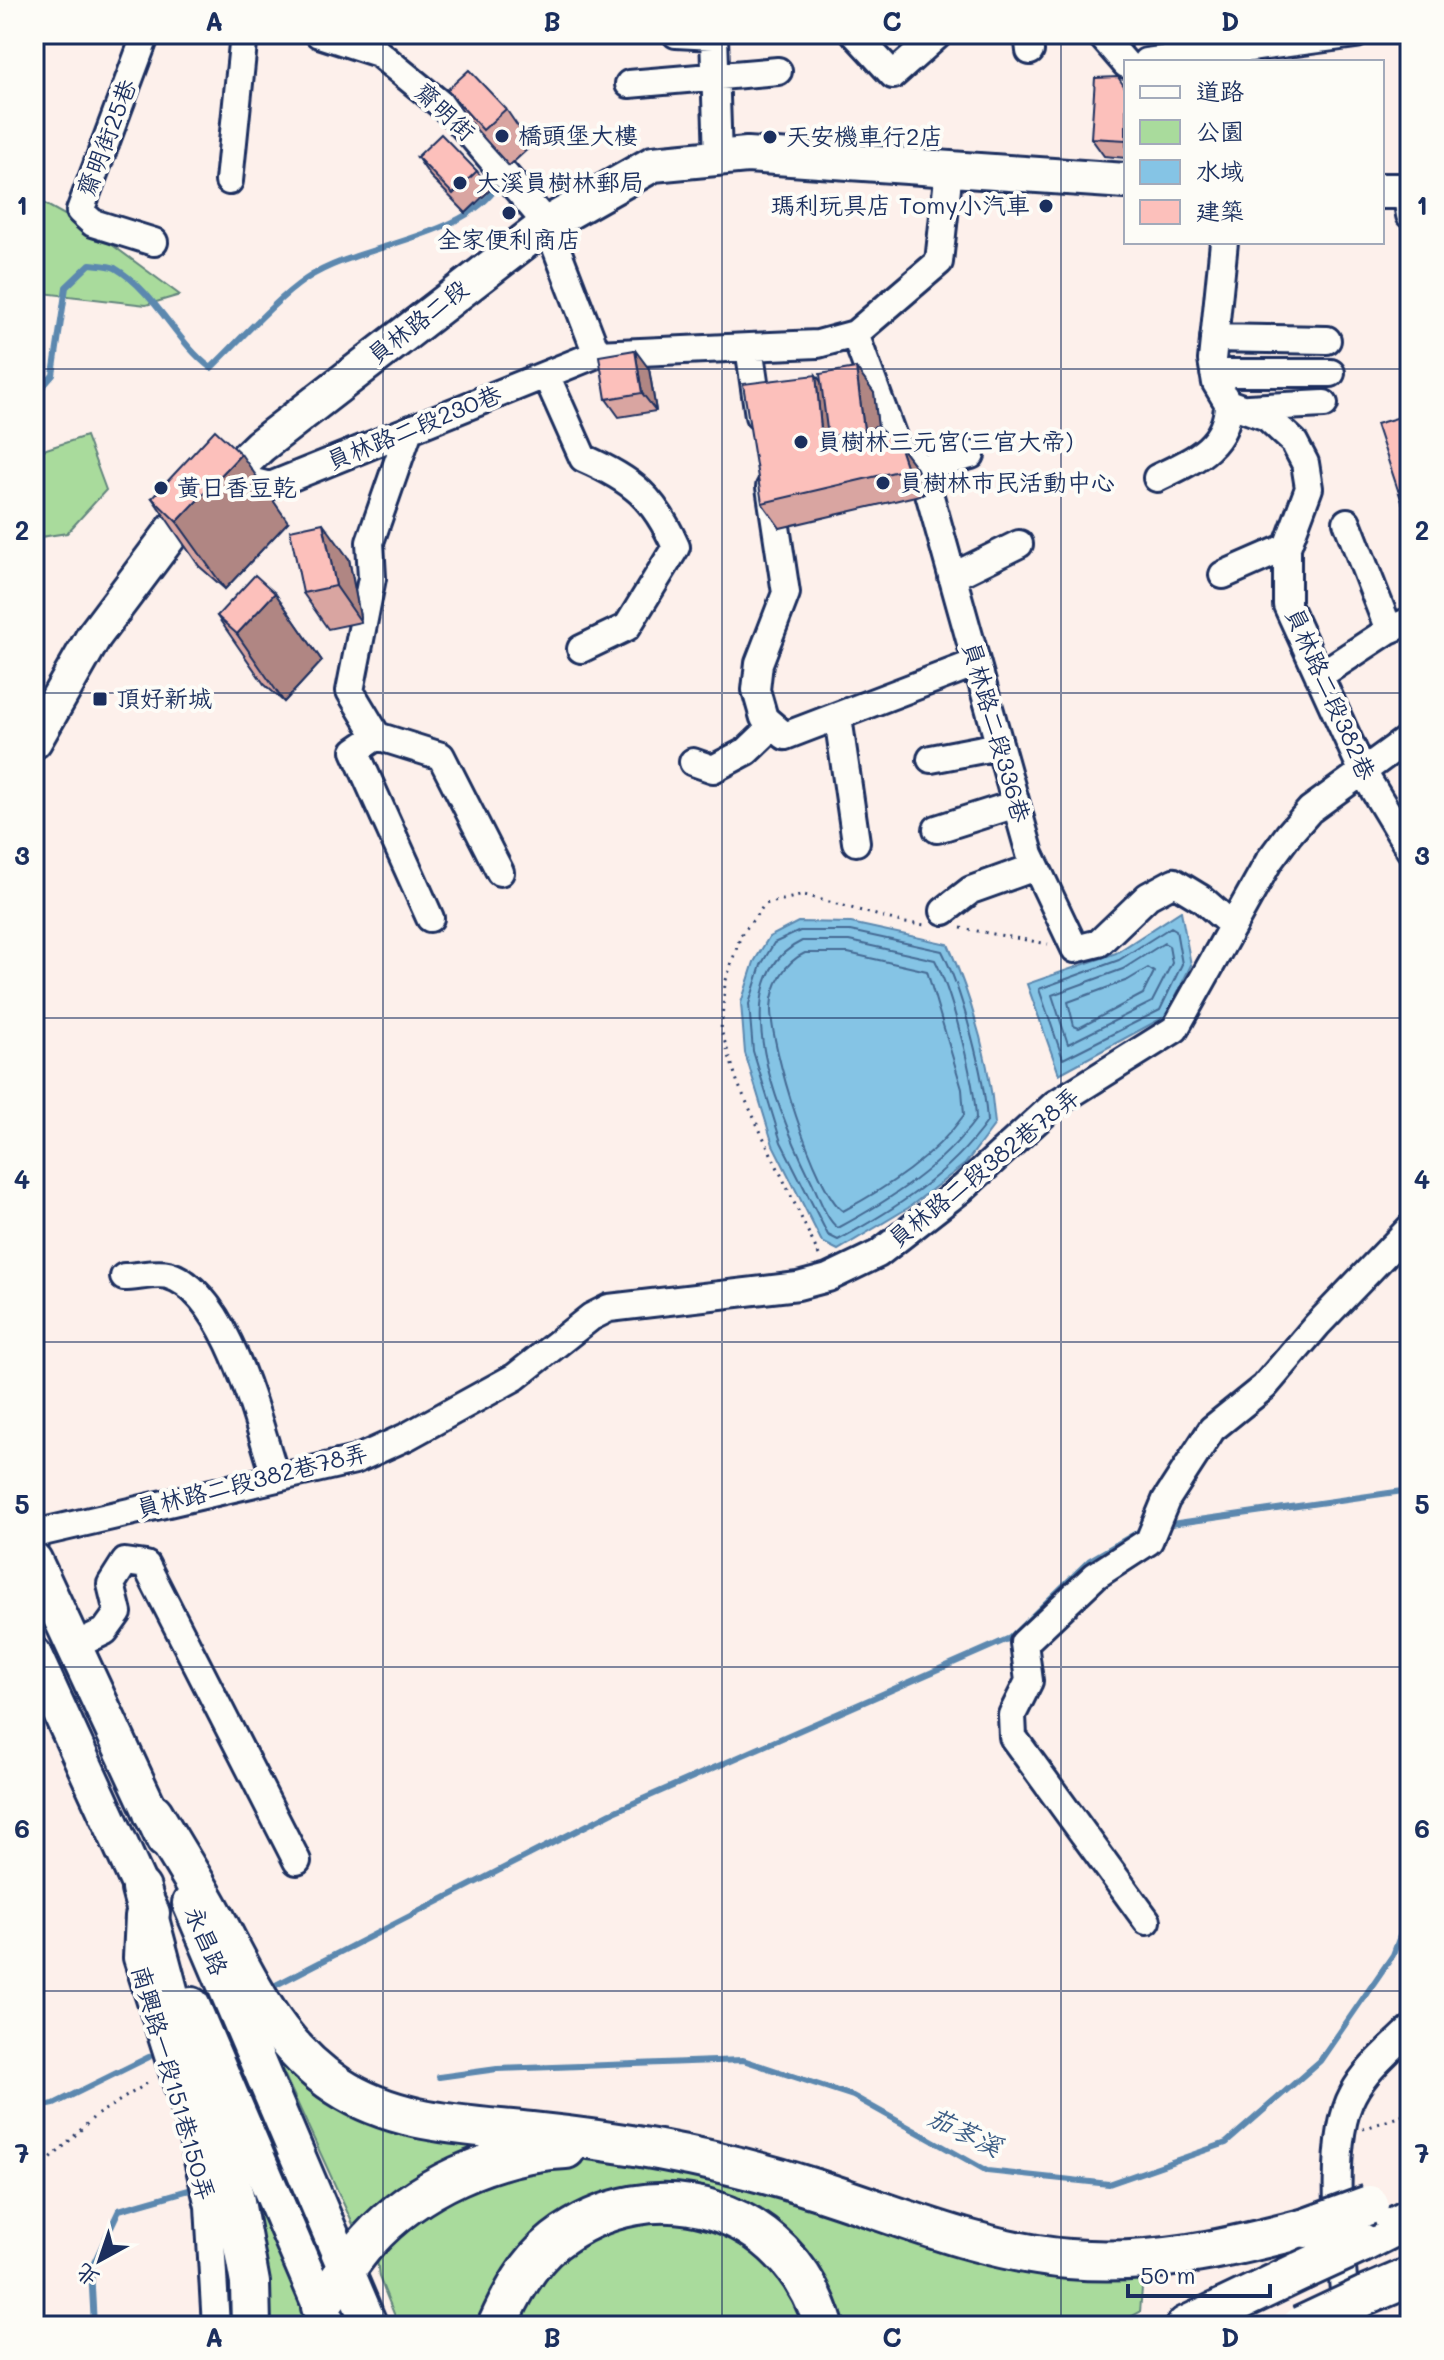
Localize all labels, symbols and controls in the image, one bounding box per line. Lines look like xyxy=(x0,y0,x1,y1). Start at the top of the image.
text: A xyxy=(205,4,223,38)
text: B xyxy=(543,4,561,38)
text: C xyxy=(882,4,902,38)
text: D xyxy=(1221,4,1239,38)
legend xyxy=(1124,60,1384,244)
street label: 齋明街25巷 xyxy=(69,74,142,201)
street label: 齋明街 xyxy=(409,75,483,147)
text: 道路 xyxy=(1196,75,1244,106)
text: 公園 xyxy=(1196,115,1244,146)
place label: 橋頭堡大樓 xyxy=(518,119,638,150)
place label: 天安機車行2店 xyxy=(786,120,943,151)
marker: 橋頭堡大樓 xyxy=(493,127,511,145)
marker: 天安機車行2店 xyxy=(761,128,779,146)
text: 水域 xyxy=(1196,155,1244,186)
place label: 大溪員樹林郵局 xyxy=(476,166,644,197)
marker: 大溪員樹林郵局 xyxy=(451,174,469,192)
text: 1 xyxy=(16,188,28,222)
text: 1 xyxy=(1416,188,1428,222)
place label: 瑪利玩具店 Tomy小汽車 xyxy=(771,189,1030,220)
text: 建築 xyxy=(1196,195,1244,226)
marker: 瑪利玩具店 Tomy小汽車 xyxy=(1037,197,1055,215)
marker: 全家便利商店 xyxy=(500,204,518,222)
place label: 全家便利商店 xyxy=(437,223,581,254)
street label: 員林路二段 xyxy=(360,272,474,370)
street label: 員林路二段230巷 xyxy=(321,377,506,476)
place label: 員樹林三元宮(三官大帝) xyxy=(817,425,1073,456)
marker: 員樹林三元宮(三官大帝) xyxy=(792,433,810,451)
place label: 員樹林市民活動中心 xyxy=(899,466,1115,497)
place label: 黃日香豆乾 xyxy=(177,471,297,502)
marker: 員樹林市民活動中心 xyxy=(874,474,892,492)
marker: 黃日香豆乾 xyxy=(152,479,170,497)
text: 2 xyxy=(15,513,29,547)
text: 2 xyxy=(1415,513,1429,547)
street label: 員林路二段382巷 xyxy=(1279,602,1383,785)
street label: 員林路二段336巷 xyxy=(957,638,1038,826)
place label: 頂好新城 xyxy=(116,682,212,713)
marker: 頂好新城 xyxy=(91,690,109,708)
text: 3 xyxy=(14,838,30,872)
text: 3 xyxy=(1414,838,1430,872)
street label: 員林路二段382巷78弄 xyxy=(881,1080,1085,1254)
text: 4 xyxy=(14,1162,30,1196)
text: 4 xyxy=(1414,1162,1430,1196)
street label: 員林路二段382巷78弄 xyxy=(133,1436,371,1523)
text: 5 xyxy=(14,1487,30,1521)
text: 5 xyxy=(1414,1487,1430,1521)
text: 6 xyxy=(14,1811,30,1845)
text: 6 xyxy=(1414,1811,1430,1845)
street label: 永昌路 xyxy=(179,1901,236,1980)
street label: 南興路一段151巷150弄 xyxy=(126,1962,223,2204)
water label: 茄苳溪 xyxy=(923,2099,1010,2164)
text: 7 xyxy=(15,2136,29,2170)
text: 7 xyxy=(1415,2136,1429,2170)
north arrow xyxy=(60,2220,140,2300)
scale bar xyxy=(1128,2248,1270,2298)
text: 北 xyxy=(69,2258,105,2294)
text: 50 m xyxy=(1140,2259,1196,2290)
text: A xyxy=(205,2320,223,2354)
text: B xyxy=(543,2320,561,2354)
text: C xyxy=(882,2320,902,2354)
text: D xyxy=(1221,2320,1239,2354)

